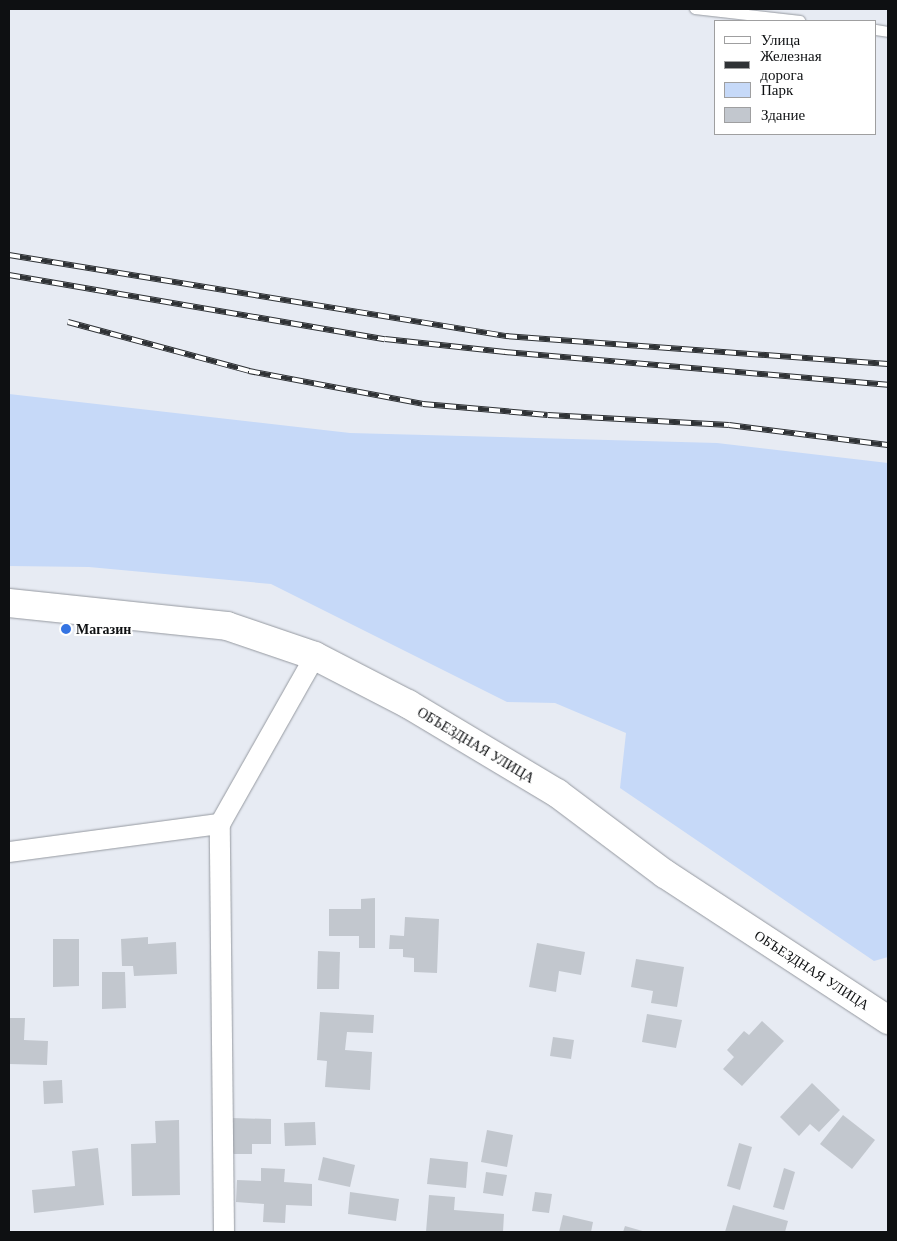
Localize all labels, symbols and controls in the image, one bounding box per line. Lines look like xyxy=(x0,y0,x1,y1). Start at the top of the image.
legend xyxy=(714,20,877,135)
text: Улица xyxy=(761,30,800,49)
text: Железная дорога xyxy=(760,46,822,84)
text: Парк xyxy=(761,80,793,99)
text: Здание xyxy=(761,105,805,124)
place label: Магазин xyxy=(76,621,131,637)
marker: Магазин xyxy=(60,623,72,635)
street label: ОБЪЕЗДНАЯ УЛИЦА xyxy=(414,703,538,787)
street label: ОБЪЕЗДНАЯ УЛИЦА xyxy=(751,927,873,1013)

